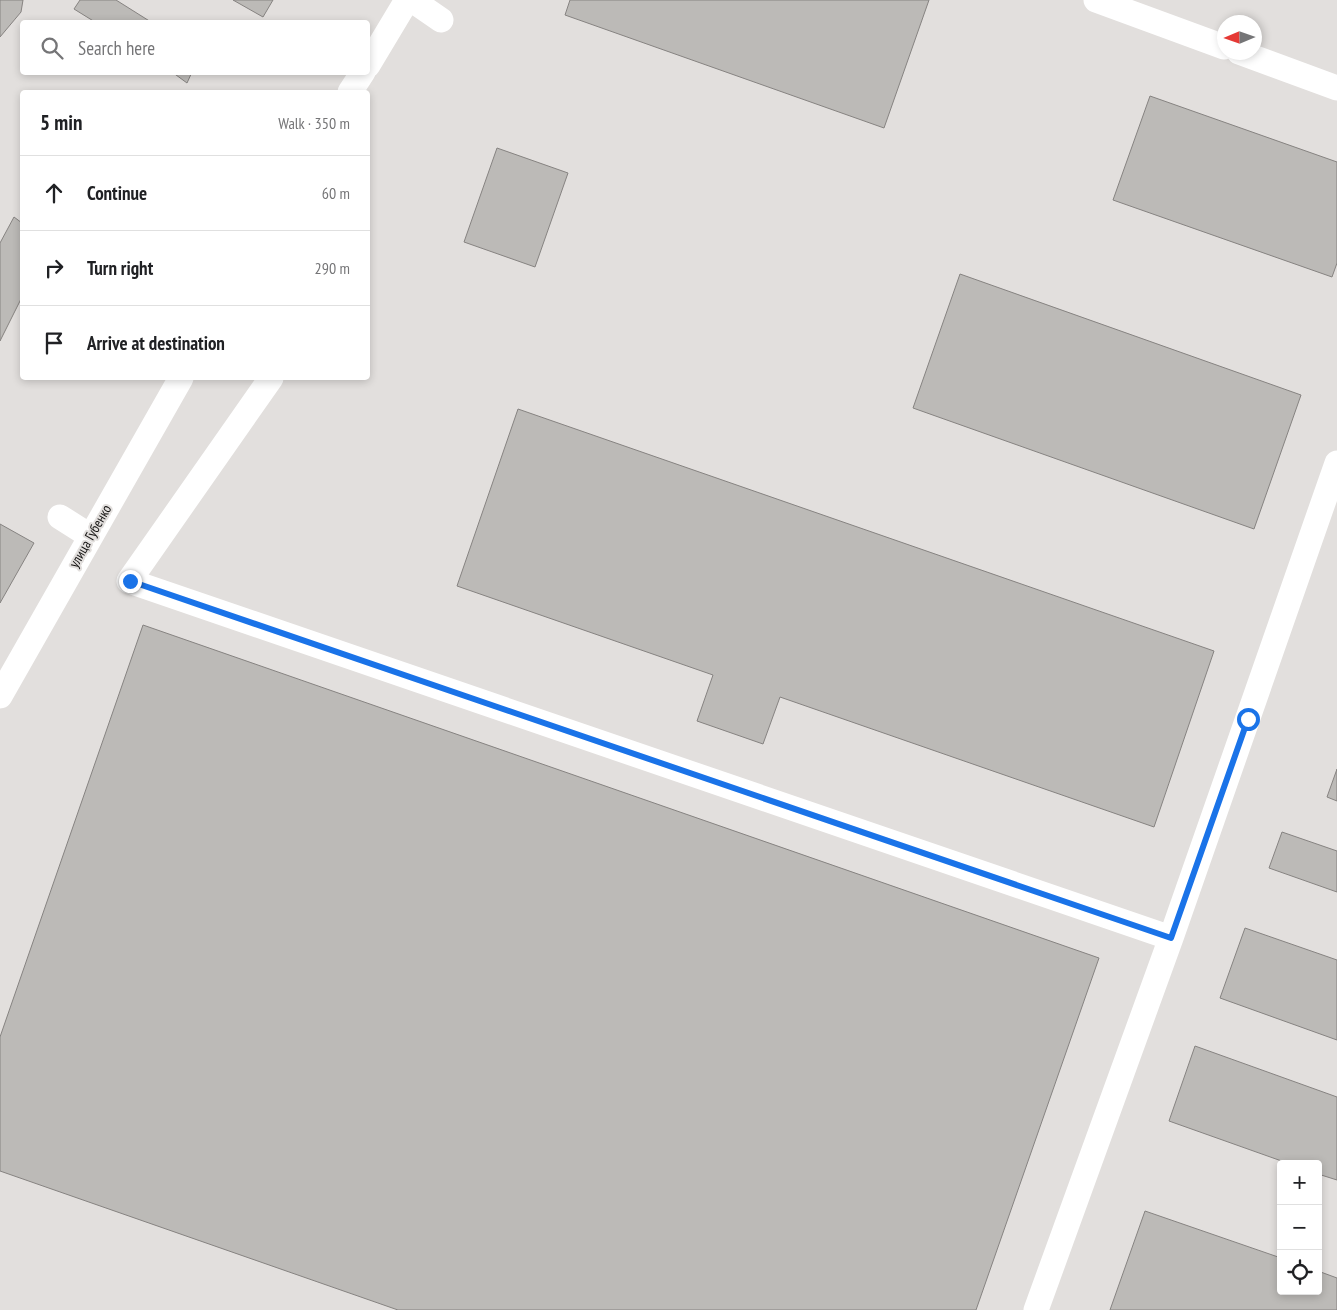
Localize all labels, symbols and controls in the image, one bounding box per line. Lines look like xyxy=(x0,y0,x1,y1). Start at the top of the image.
north arrow xyxy=(1217,15,1262,60)
search box xyxy=(20,20,370,75)
icon: search xyxy=(38,34,66,62)
text: Search here xyxy=(78,36,155,60)
text: 5 min xyxy=(40,109,82,136)
text: Walk · 350 m xyxy=(278,113,350,133)
icon: ahead xyxy=(40,179,68,207)
text: Continue xyxy=(87,181,147,205)
text: 60 m xyxy=(322,183,350,203)
icon: right xyxy=(40,254,68,282)
text: Turn right xyxy=(87,256,153,280)
text: 290 m xyxy=(315,258,350,278)
icon: arrive xyxy=(40,329,68,357)
text: Arrive at destination xyxy=(87,331,225,355)
street label: улица Губенко xyxy=(65,501,115,571)
route end xyxy=(119,570,142,593)
route start xyxy=(1237,708,1260,731)
map controls xyxy=(1277,1160,1322,1295)
button: + xyxy=(1277,1160,1322,1205)
button: − xyxy=(1277,1205,1322,1250)
button: locate xyxy=(1277,1250,1322,1295)

